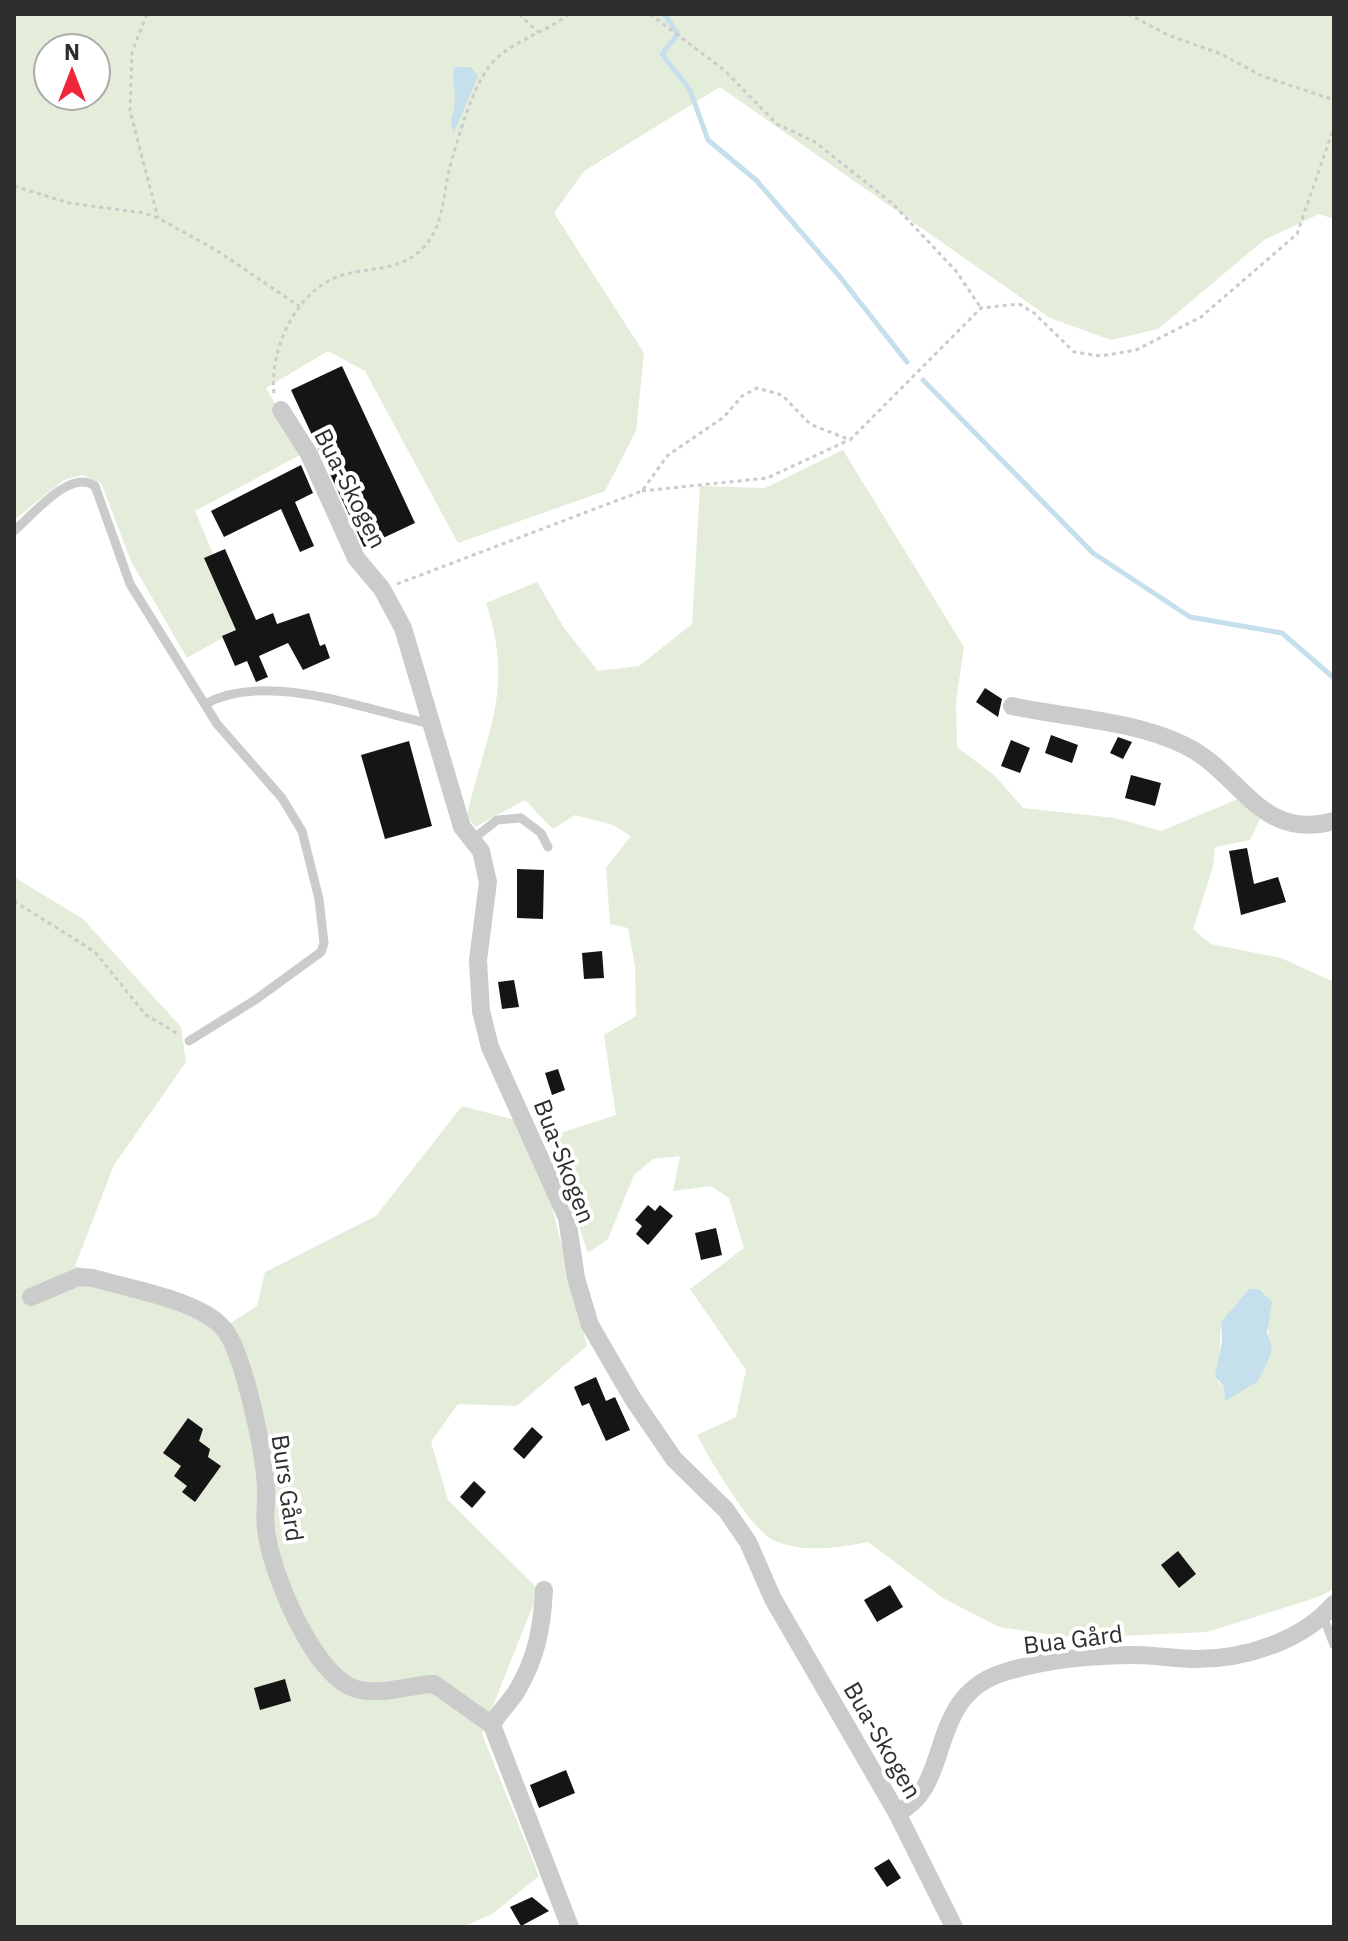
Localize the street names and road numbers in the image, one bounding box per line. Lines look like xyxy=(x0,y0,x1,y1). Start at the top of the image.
street label: Bua-Skogen xyxy=(307,423,395,553)
street label: Bua-Skogen xyxy=(527,1095,603,1227)
street label: Burs Gård xyxy=(265,1433,311,1543)
street label: Bua Gård xyxy=(1021,1617,1125,1661)
street label: Bua-Skogen xyxy=(837,1676,929,1804)

